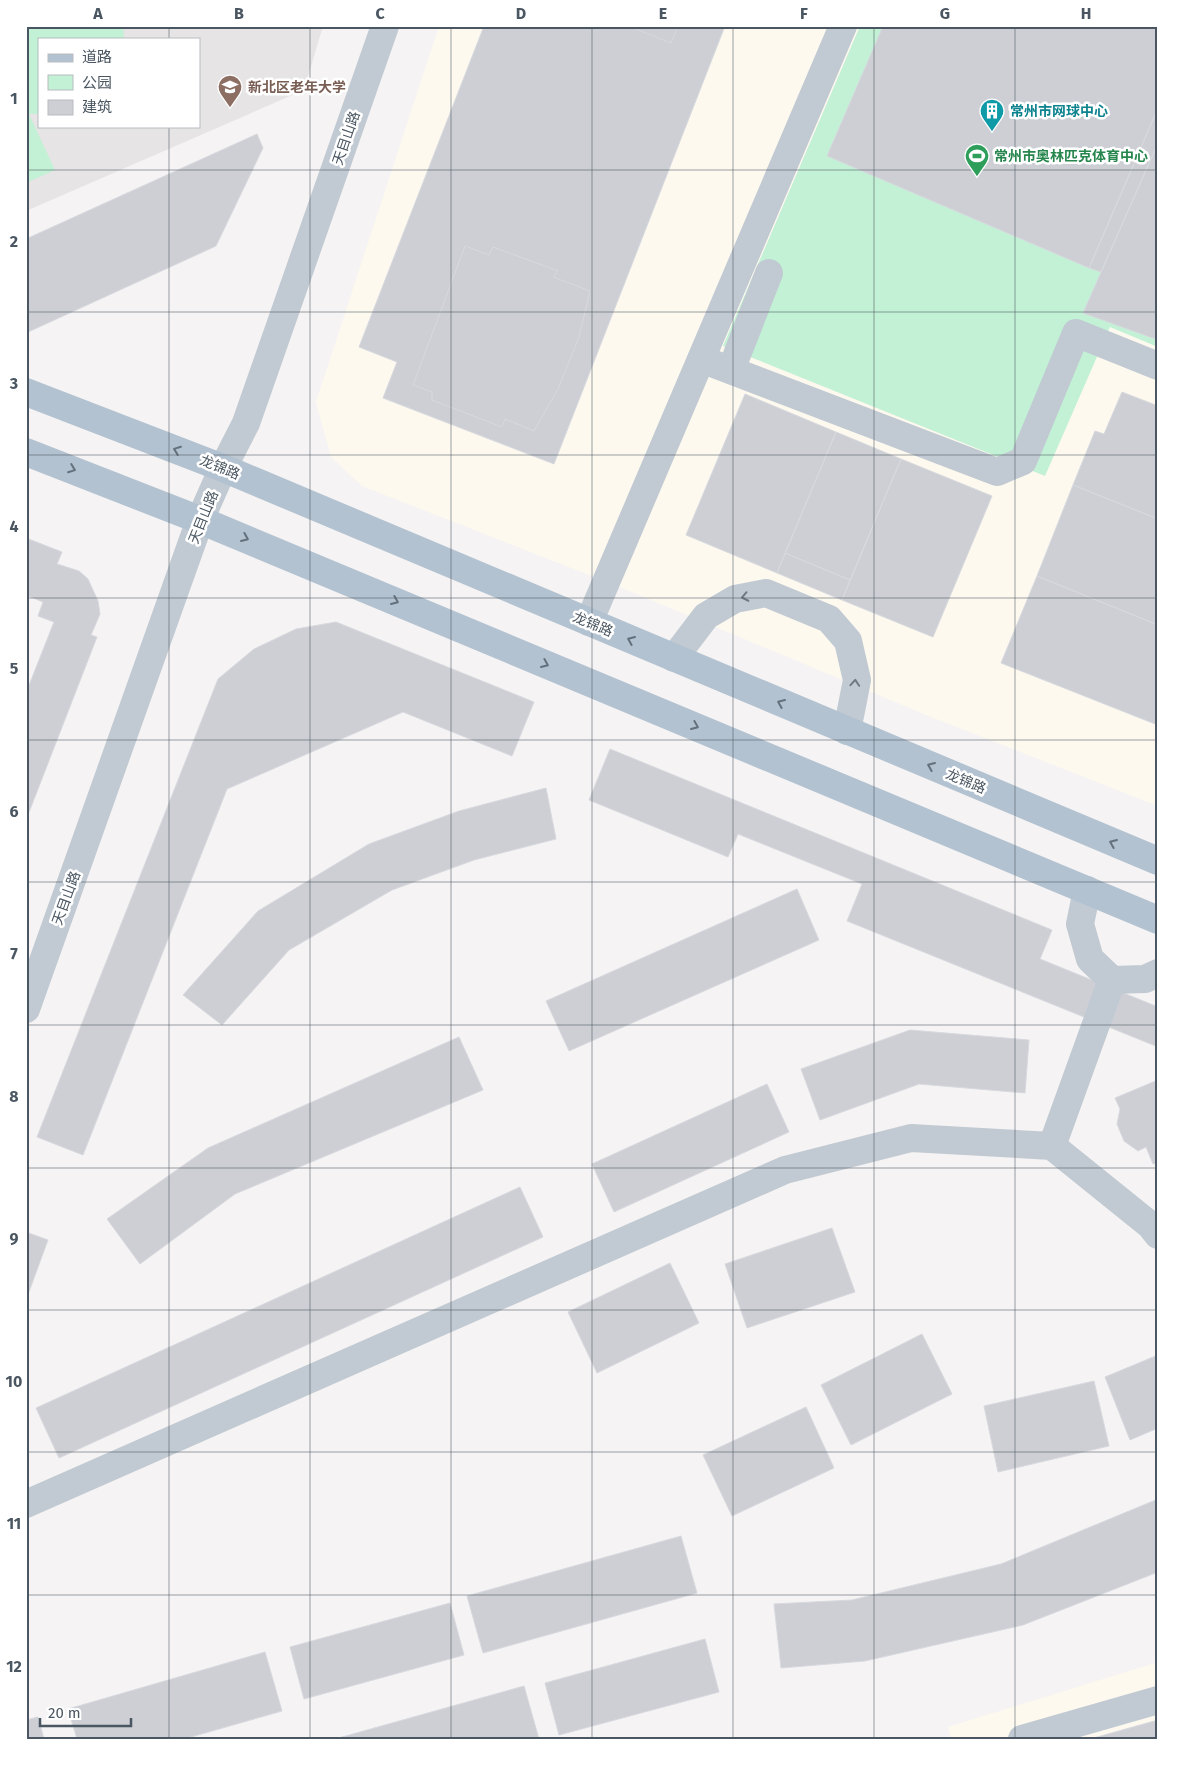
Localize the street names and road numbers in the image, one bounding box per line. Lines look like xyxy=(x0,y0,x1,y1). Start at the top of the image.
street label: 天目山路 xyxy=(329,109,364,167)
street label: 龙锦路 xyxy=(197,452,242,483)
street label: 天目山路 xyxy=(185,488,222,546)
street label: 龙锦路 xyxy=(570,608,615,640)
street label: 龙锦路 xyxy=(943,765,988,797)
street label: 天目山路 xyxy=(49,869,84,927)

